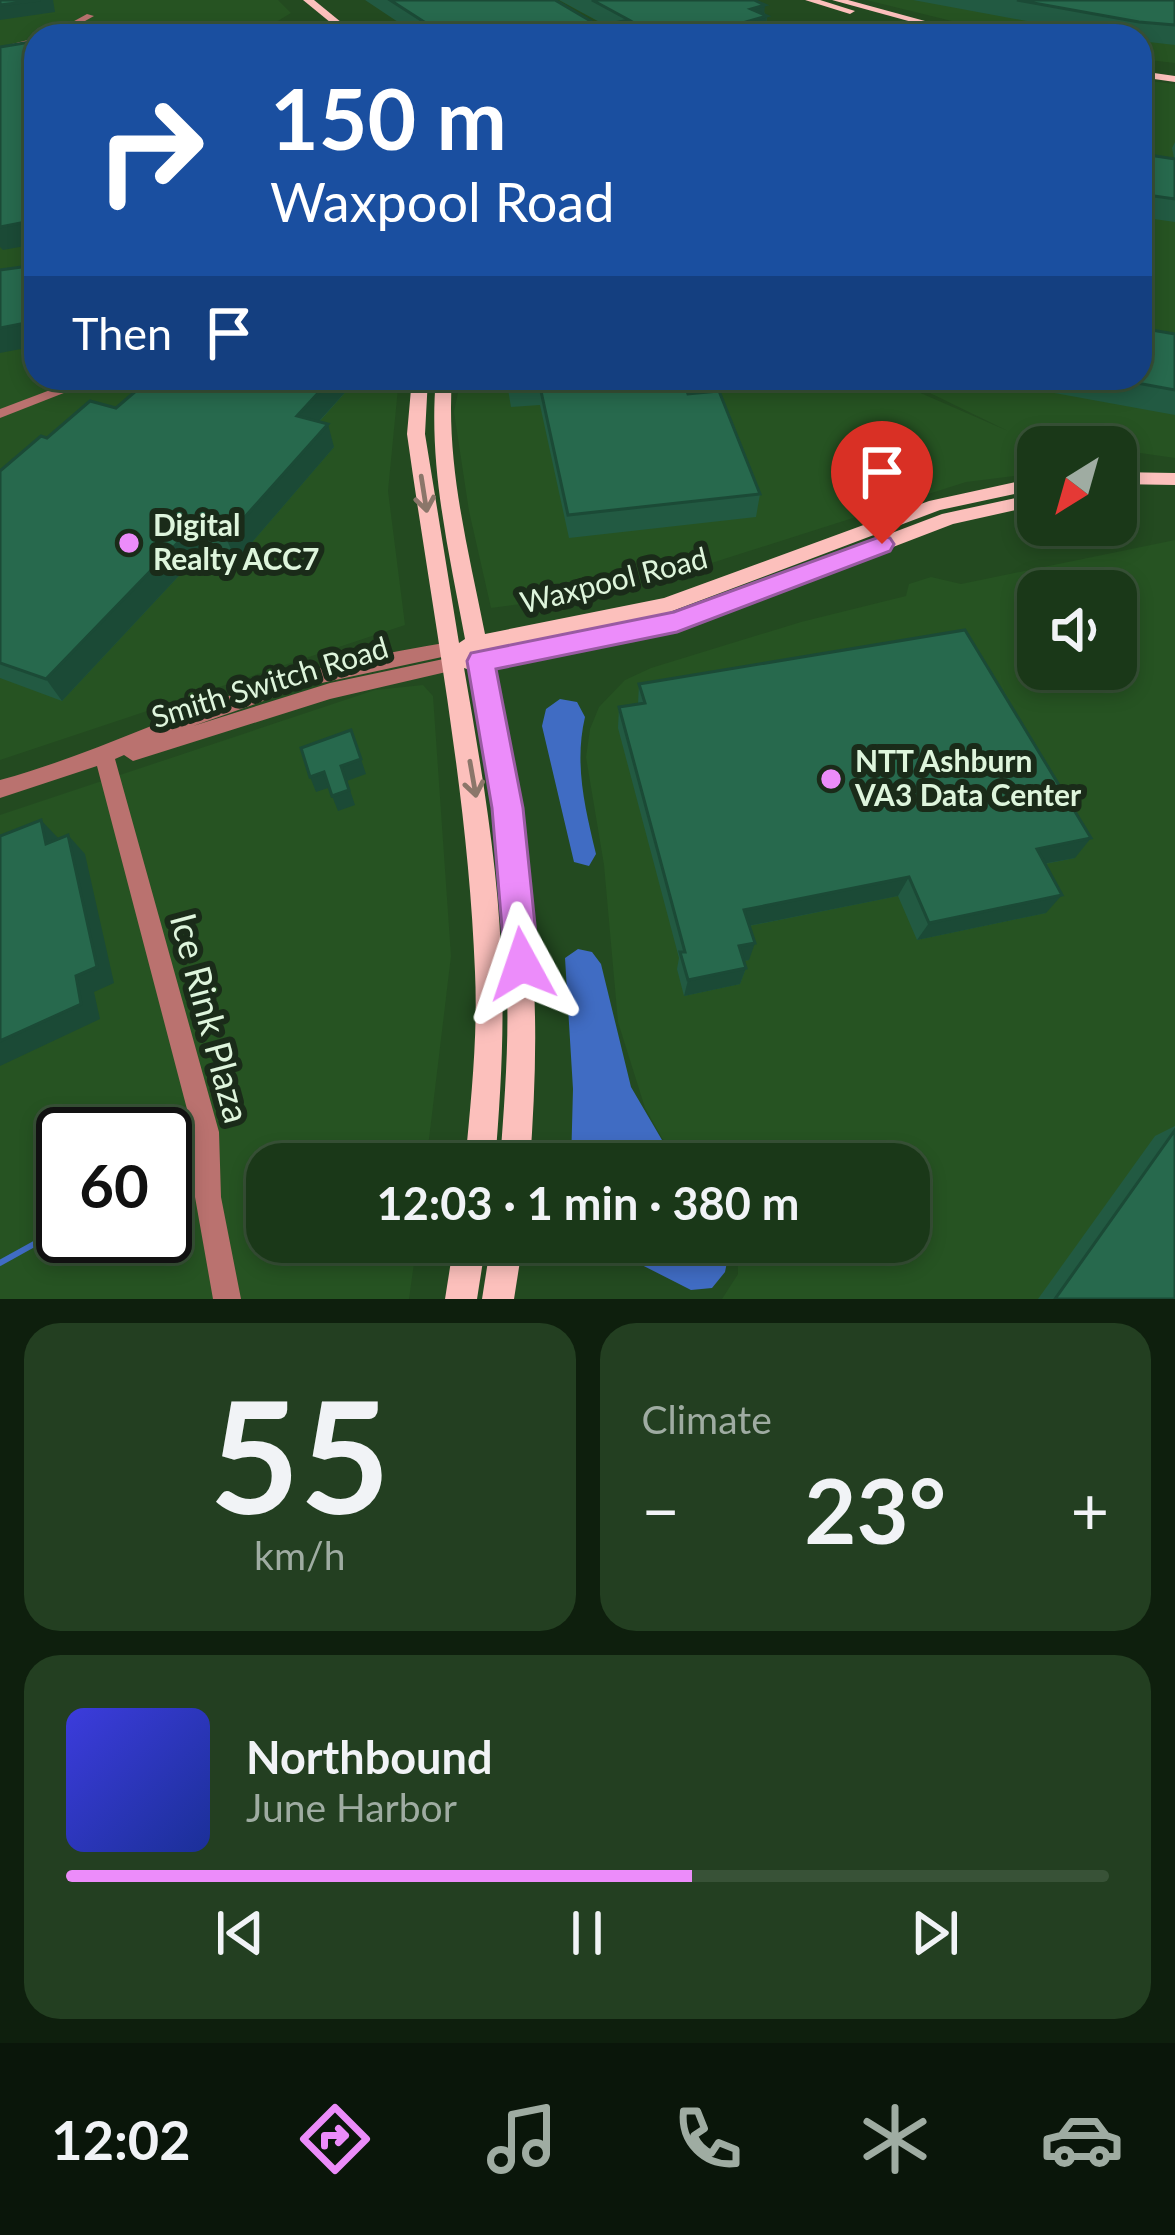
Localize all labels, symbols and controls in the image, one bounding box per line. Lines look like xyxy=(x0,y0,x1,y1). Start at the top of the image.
text: 150 m xyxy=(270,67,507,168)
icon: right xyxy=(72,72,228,228)
text: Waxpool Road xyxy=(270,169,614,234)
icon: arrive xyxy=(196,300,262,366)
text: Then xyxy=(72,306,172,360)
pin xyxy=(831,421,933,544)
north arrow xyxy=(1017,426,1137,546)
map controls xyxy=(1017,426,1137,690)
icon: arrive xyxy=(849,439,915,505)
one-way arrow xyxy=(413,474,436,513)
place label: Digital Realty ACC7 xyxy=(153,506,319,576)
marker: Digital Realty ACC7 xyxy=(116,530,142,556)
street label: Waxpool Road xyxy=(516,538,711,620)
button: sound xyxy=(1017,570,1137,690)
street label: Smith Switch Road xyxy=(147,628,392,734)
place label: NTT Ashburn VA3 Data Center xyxy=(854,742,1082,812)
one-way arrow xyxy=(462,759,485,798)
marker: NTT Ashburn VA3 Data Center xyxy=(818,766,844,792)
position arrow xyxy=(459,901,585,1027)
street label: Ice Rink Plaza xyxy=(162,908,260,1127)
speed limit sign: 60 xyxy=(36,1107,192,1263)
text: 12:03 · 1 min · 380 m xyxy=(377,1176,799,1230)
text: 55 xyxy=(209,1360,390,1547)
text: Climate xyxy=(642,1396,772,1442)
text: 23° xyxy=(804,1455,946,1563)
text: − xyxy=(642,1470,680,1549)
text: + xyxy=(1071,1470,1109,1549)
text: km/h xyxy=(254,1532,345,1578)
text: Northbound xyxy=(246,1730,492,1784)
text: June Harbor xyxy=(246,1784,457,1830)
icon: previous xyxy=(207,1900,273,1966)
icon: pause xyxy=(554,1900,620,1966)
icon: next xyxy=(902,1900,968,1966)
icon: directions xyxy=(293,2097,377,2181)
icon: music xyxy=(480,2097,564,2181)
icon: phone xyxy=(666,2097,750,2181)
icon: climate xyxy=(853,2097,937,2181)
icon: car xyxy=(1040,2097,1124,2181)
text: 12:02 xyxy=(51,2107,191,2172)

